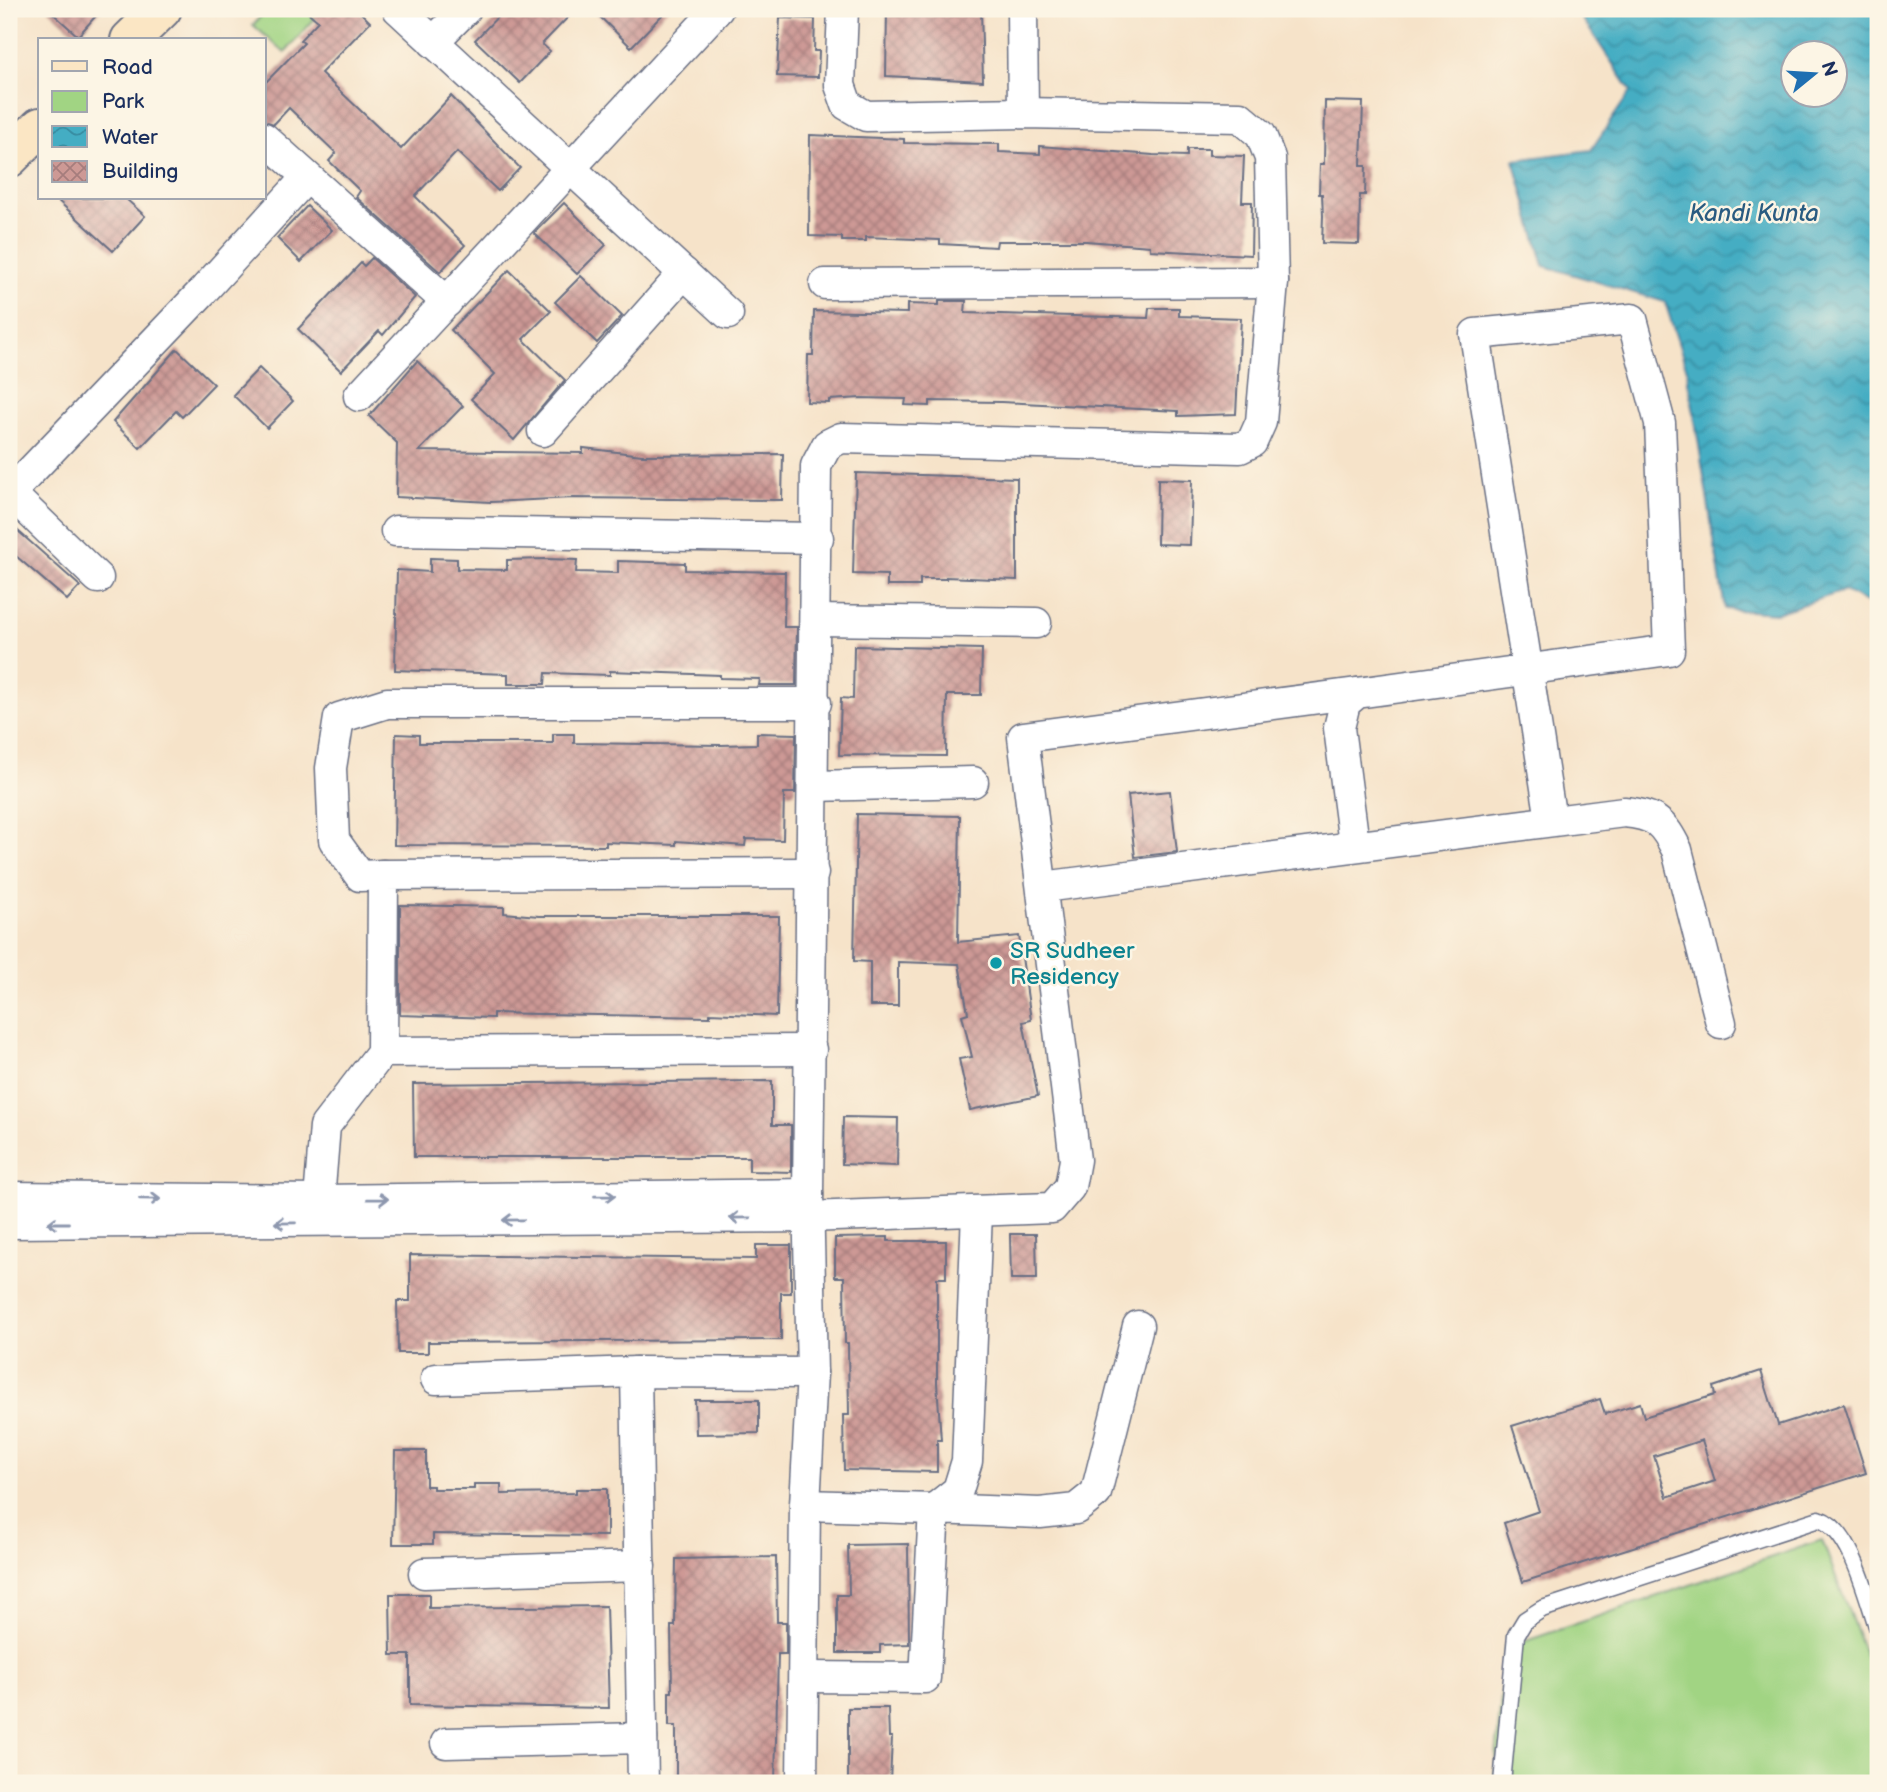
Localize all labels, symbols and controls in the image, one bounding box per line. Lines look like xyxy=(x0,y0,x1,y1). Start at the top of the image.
legend xyxy=(38,38,266,200)
north arrow xyxy=(1778,38,1848,108)
text: Road xyxy=(102,55,153,80)
text: N xyxy=(1816,59,1842,80)
text: Park xyxy=(102,89,145,114)
text: Water xyxy=(102,125,158,150)
text: Building xyxy=(102,159,178,184)
water label: Kandi Kunta xyxy=(1689,199,1819,228)
place label: SR Sudheer Residency xyxy=(1010,937,1135,991)
marker: SR Sudheer Residency xyxy=(988,955,1004,971)
one-way arrow xyxy=(594,1189,617,1203)
one-way arrow xyxy=(139,1192,162,1205)
one-way arrow xyxy=(366,1192,389,1206)
one-way arrow xyxy=(729,1211,752,1225)
one-way arrow xyxy=(501,1213,524,1227)
one-way arrow xyxy=(46,1216,69,1230)
one-way arrow xyxy=(274,1216,297,1229)

